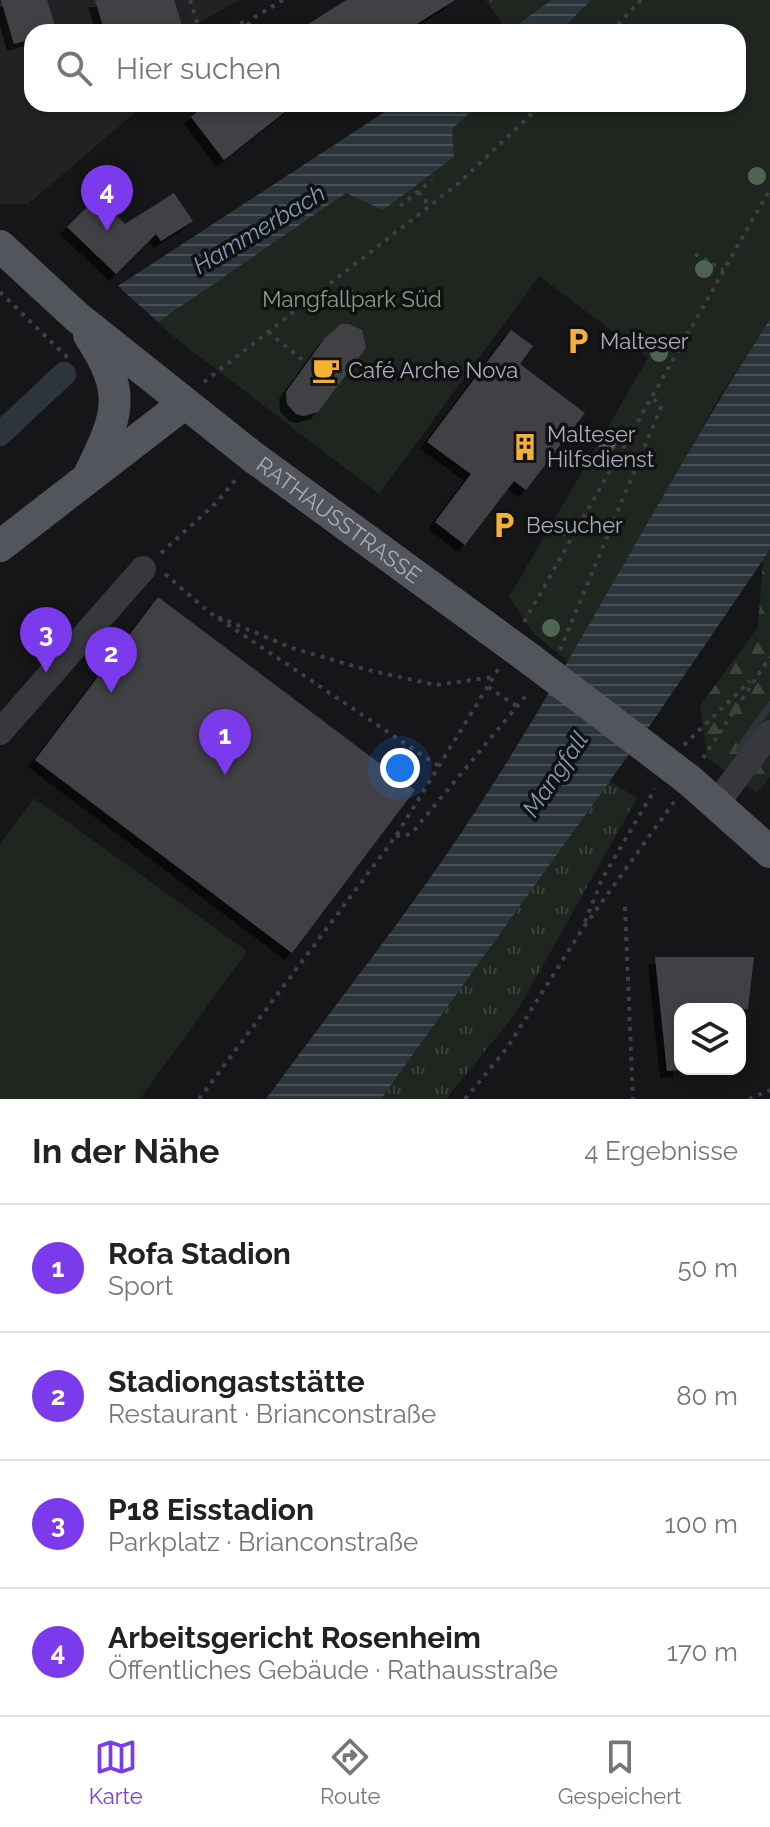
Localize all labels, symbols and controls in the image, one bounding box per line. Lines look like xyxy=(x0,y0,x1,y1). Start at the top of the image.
search box xyxy=(24,24,746,112)
icon: search xyxy=(52,46,96,90)
text: Hier suchen xyxy=(116,51,281,86)
pin: 4 xyxy=(81,165,133,231)
water label: Hammerbach xyxy=(188,178,330,280)
park label: Mangfallpark Süd xyxy=(262,286,442,312)
parking icon: Malteser xyxy=(563,326,593,356)
place label: Malteser xyxy=(600,328,689,354)
cafe icon: Café Arche Nova xyxy=(311,355,341,385)
place label: Café Arche Nova xyxy=(348,357,518,383)
place label: Malteser Hilfsdienst xyxy=(547,421,655,472)
building icon: Malteser Hilfsdienst xyxy=(510,432,540,462)
street label: RATHAUSSTRASSE xyxy=(252,451,426,588)
parking icon: Besucher xyxy=(489,510,519,540)
place label: Besucher xyxy=(526,512,623,538)
pin: 3 xyxy=(20,607,72,673)
pin: 2 xyxy=(85,627,137,693)
pin: 1 xyxy=(199,709,251,775)
water label: Mangfall xyxy=(516,726,594,822)
your location xyxy=(380,748,420,788)
map controls xyxy=(674,1003,746,1075)
button: layers xyxy=(674,1003,746,1075)
text: In der Nähe xyxy=(32,1131,219,1171)
text: 4 Ergebnisse xyxy=(584,1136,738,1166)
text: Rofa Stadion xyxy=(108,1236,291,1271)
text: 1 xyxy=(52,1253,64,1283)
text: 50 m xyxy=(677,1253,738,1283)
text: Sport xyxy=(108,1271,173,1301)
text: Stadiongaststätte xyxy=(108,1364,365,1399)
text: 2 xyxy=(51,1381,65,1411)
text: 80 m xyxy=(676,1381,738,1411)
text: Restaurant · Brianconstraße xyxy=(108,1399,436,1429)
text: P18 Eisstadion xyxy=(108,1492,314,1527)
text: 3 xyxy=(51,1509,65,1539)
text: 100 m xyxy=(665,1509,738,1539)
text: Parkplatz · Brianconstraße xyxy=(108,1527,418,1557)
text: Arbeitsgericht Rosenheim xyxy=(108,1620,481,1655)
text: 4 xyxy=(51,1637,65,1667)
text: 170 m xyxy=(667,1637,738,1667)
text: Öffentliches Gebäude · Rathausstraße xyxy=(108,1655,558,1685)
tab: Karte xyxy=(89,1735,143,1809)
tab: Route xyxy=(320,1735,380,1809)
tab: Gespeichert xyxy=(558,1735,681,1809)

